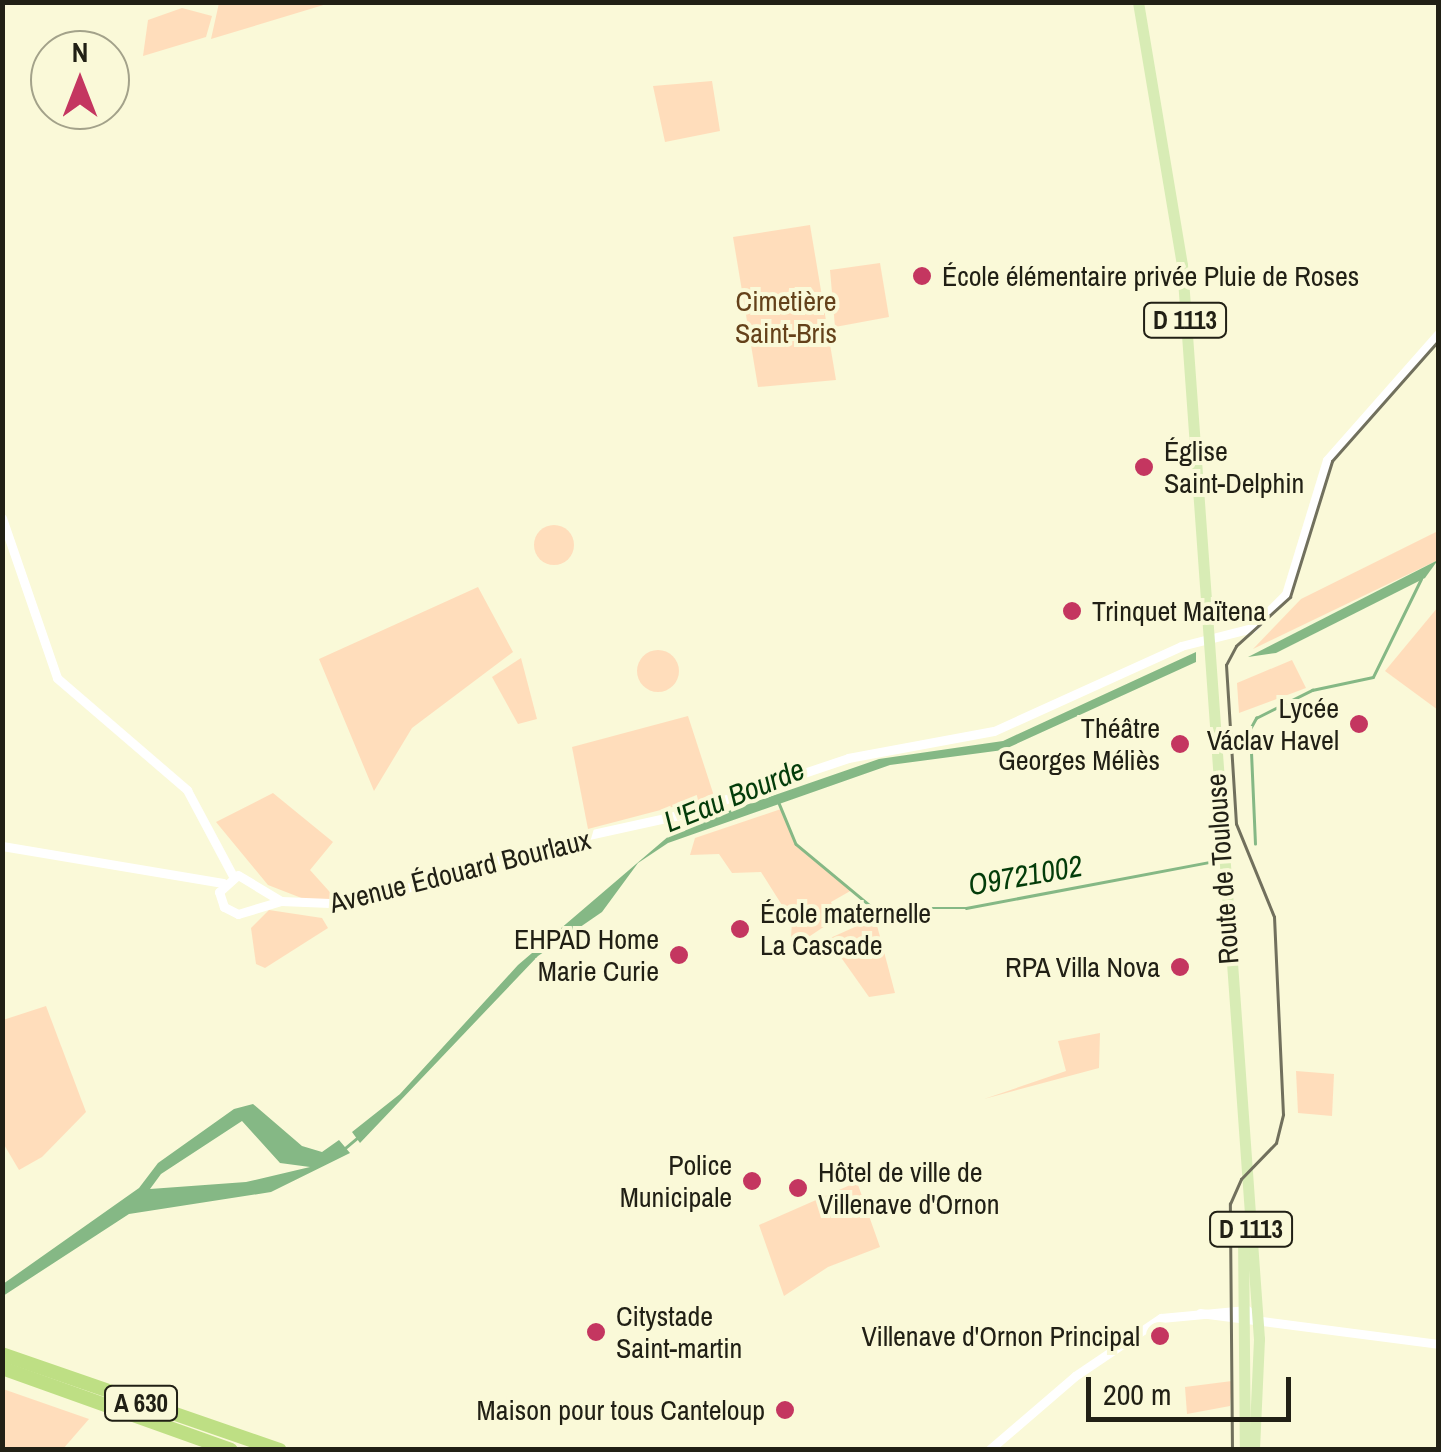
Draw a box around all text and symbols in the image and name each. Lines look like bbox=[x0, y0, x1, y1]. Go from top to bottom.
north arrow bbox=[30, 30, 130, 130]
text: N bbox=[72, 33, 88, 71]
place label: École élémentaire privée Pluie de Roses bbox=[942, 259, 1359, 293]
marker: École élémentaire privée Pluie de Roses bbox=[911, 265, 933, 287]
park label: Cimetière Saint-Bris bbox=[735, 284, 837, 350]
road number: D 1113 bbox=[1142, 300, 1228, 340]
place label: Église Saint-Delphin bbox=[1164, 434, 1304, 500]
marker: Église Saint-Delphin bbox=[1133, 456, 1155, 478]
place label: Trinquet Maïtena bbox=[1092, 594, 1266, 628]
marker: Trinquet Maïtena bbox=[1061, 600, 1083, 622]
place label: Lycée Václav Havel bbox=[1207, 691, 1339, 757]
place label: Théâtre Georges Méliès bbox=[998, 711, 1160, 777]
marker: Lycée Václav Havel bbox=[1348, 713, 1370, 735]
marker: Théâtre Georges Méliès bbox=[1169, 733, 1191, 755]
water label: L'Eau Bourde bbox=[658, 751, 810, 839]
street label: Route de Toulouse bbox=[1199, 772, 1245, 966]
street label: Avenue Édouard Bourlaux bbox=[326, 822, 594, 920]
water label: O9721002 bbox=[965, 847, 1085, 903]
place label: École maternelle La Cascade bbox=[760, 896, 931, 962]
marker: École maternelle La Cascade bbox=[729, 918, 751, 940]
place label: EHPAD Home Marie Curie bbox=[514, 922, 659, 988]
marker: EHPAD Home Marie Curie bbox=[668, 944, 690, 966]
place label: RPA Villa Nova bbox=[1004, 950, 1160, 984]
marker: RPA Villa Nova bbox=[1169, 956, 1191, 978]
place label: Police Municipale bbox=[620, 1148, 732, 1214]
place label: Hôtel de ville de Villenave d'Ornon bbox=[818, 1155, 999, 1221]
marker: Police Municipale bbox=[741, 1170, 763, 1192]
marker: Hôtel de ville de Villenave d'Ornon bbox=[787, 1177, 809, 1199]
road number: D 1113 bbox=[1208, 1209, 1294, 1249]
place label: Citystade Saint-martin bbox=[616, 1299, 742, 1365]
place label: Villenave d'Ornon Principal bbox=[862, 1319, 1140, 1353]
marker: Citystade Saint-martin bbox=[585, 1321, 607, 1343]
marker: Villenave d'Ornon Principal bbox=[1149, 1325, 1171, 1347]
scale bar bbox=[1091, 1357, 1296, 1419]
text: 200 m bbox=[1103, 1374, 1171, 1414]
road number: A 630 bbox=[104, 1383, 178, 1423]
place label: Maison pour tous Canteloup bbox=[477, 1393, 765, 1427]
marker: Maison pour tous Canteloup bbox=[774, 1399, 796, 1421]

